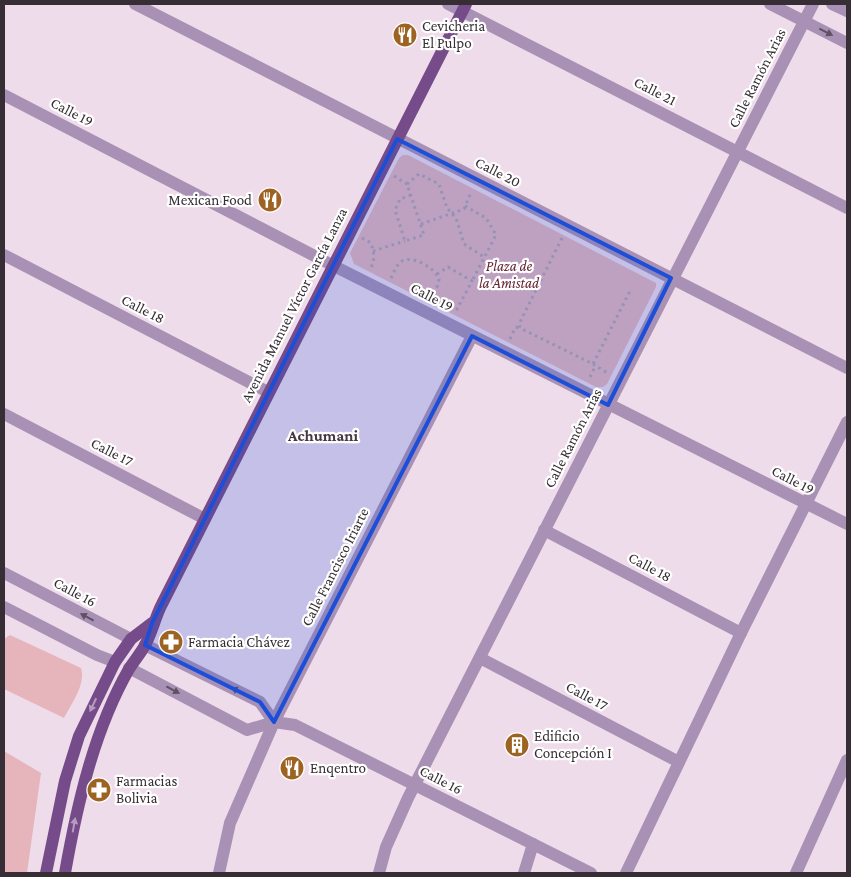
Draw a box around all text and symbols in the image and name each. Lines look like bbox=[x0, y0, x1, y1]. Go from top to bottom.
place label: Cevicheria El Pulpo bbox=[422, 18, 485, 52]
restaurant icon: Cevicheria El Pulpo bbox=[392, 22, 418, 48]
street label: Calle Ramón Arias bbox=[725, 26, 789, 130]
one-way arrow bbox=[818, 28, 833, 36]
street label: Calle 21 bbox=[631, 74, 679, 108]
street label: Calle 19 bbox=[48, 95, 96, 129]
street label: Calle 20 bbox=[473, 154, 523, 190]
restaurant icon: Mexican Food bbox=[257, 187, 283, 213]
place label: Mexican Food bbox=[168, 192, 252, 208]
street label: Avenida Manuel Víctor García Lanza bbox=[238, 205, 350, 405]
park label: Plaza de la Amistad bbox=[479, 258, 540, 291]
street label: Calle 19 bbox=[408, 280, 456, 314]
street label: Calle 18 bbox=[119, 291, 167, 327]
street label: Calle Ramón Arias bbox=[541, 386, 605, 490]
district label: Achumani bbox=[287, 427, 358, 444]
street label: Calle 17 bbox=[88, 435, 136, 469]
street label: Calle 19 bbox=[769, 463, 817, 497]
street label: Calle Francisco Iriarte bbox=[298, 505, 372, 629]
street label: Calle 18 bbox=[626, 549, 674, 585]
street label: Calle 16 bbox=[51, 574, 99, 610]
one-way arrow bbox=[80, 613, 94, 621]
pharmacy icon: Farmacia Chávez bbox=[158, 629, 184, 655]
place label: Farmacia Chávez bbox=[188, 634, 290, 650]
street label: Calle 17 bbox=[563, 678, 611, 714]
one-way arrow bbox=[166, 686, 180, 695]
one-way arrow bbox=[231, 687, 245, 695]
one-way arrow bbox=[89, 698, 97, 712]
place label: Edificio Concepción I bbox=[534, 728, 612, 762]
building icon: Edificio Concepción I bbox=[504, 732, 530, 758]
restaurant icon: Enqentro bbox=[279, 755, 305, 781]
place label: Enqentro bbox=[310, 760, 366, 777]
street label: Calle 16 bbox=[417, 763, 465, 797]
place label: Farmacias Bolivia bbox=[116, 773, 177, 806]
pharmacy icon: Farmacias Bolivia bbox=[86, 777, 112, 803]
one-way arrow bbox=[70, 817, 78, 833]

